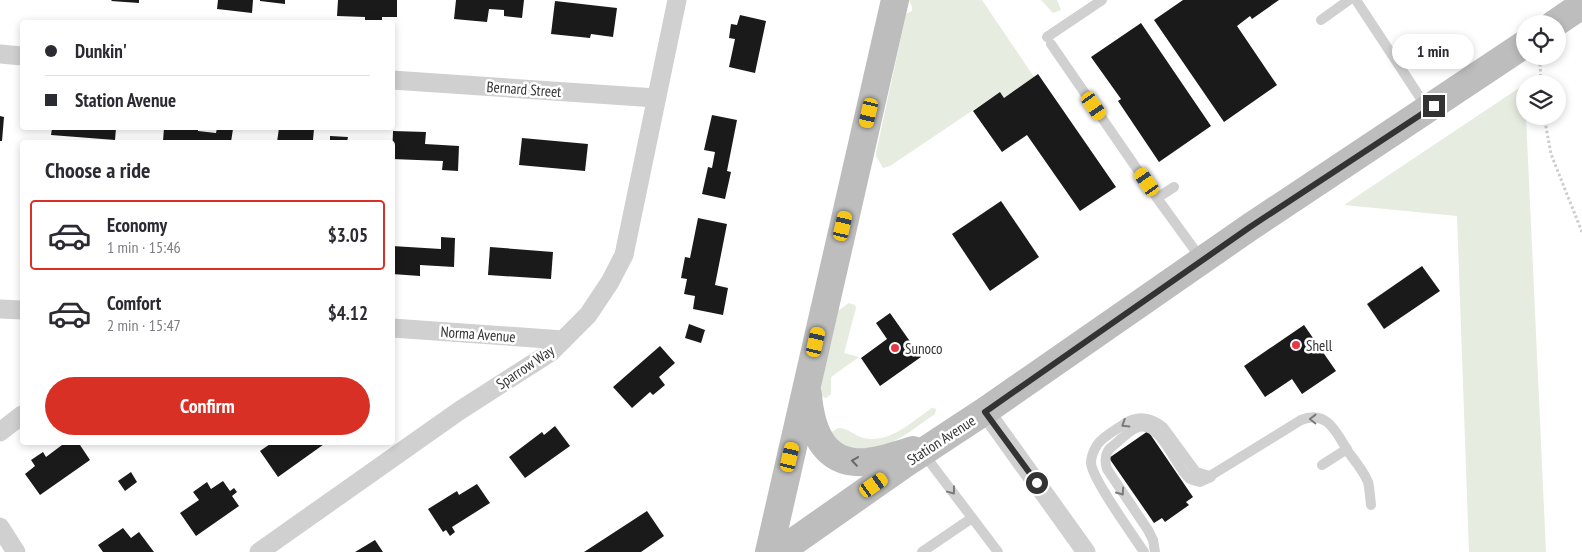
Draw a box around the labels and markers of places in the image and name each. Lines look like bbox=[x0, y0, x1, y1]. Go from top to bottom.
place label: Shell bbox=[1306, 336, 1333, 355]
place label: Sunoco bbox=[905, 339, 943, 358]
marker: Shell bbox=[1290, 339, 1302, 351]
marker: Sunoco bbox=[889, 342, 901, 354]

